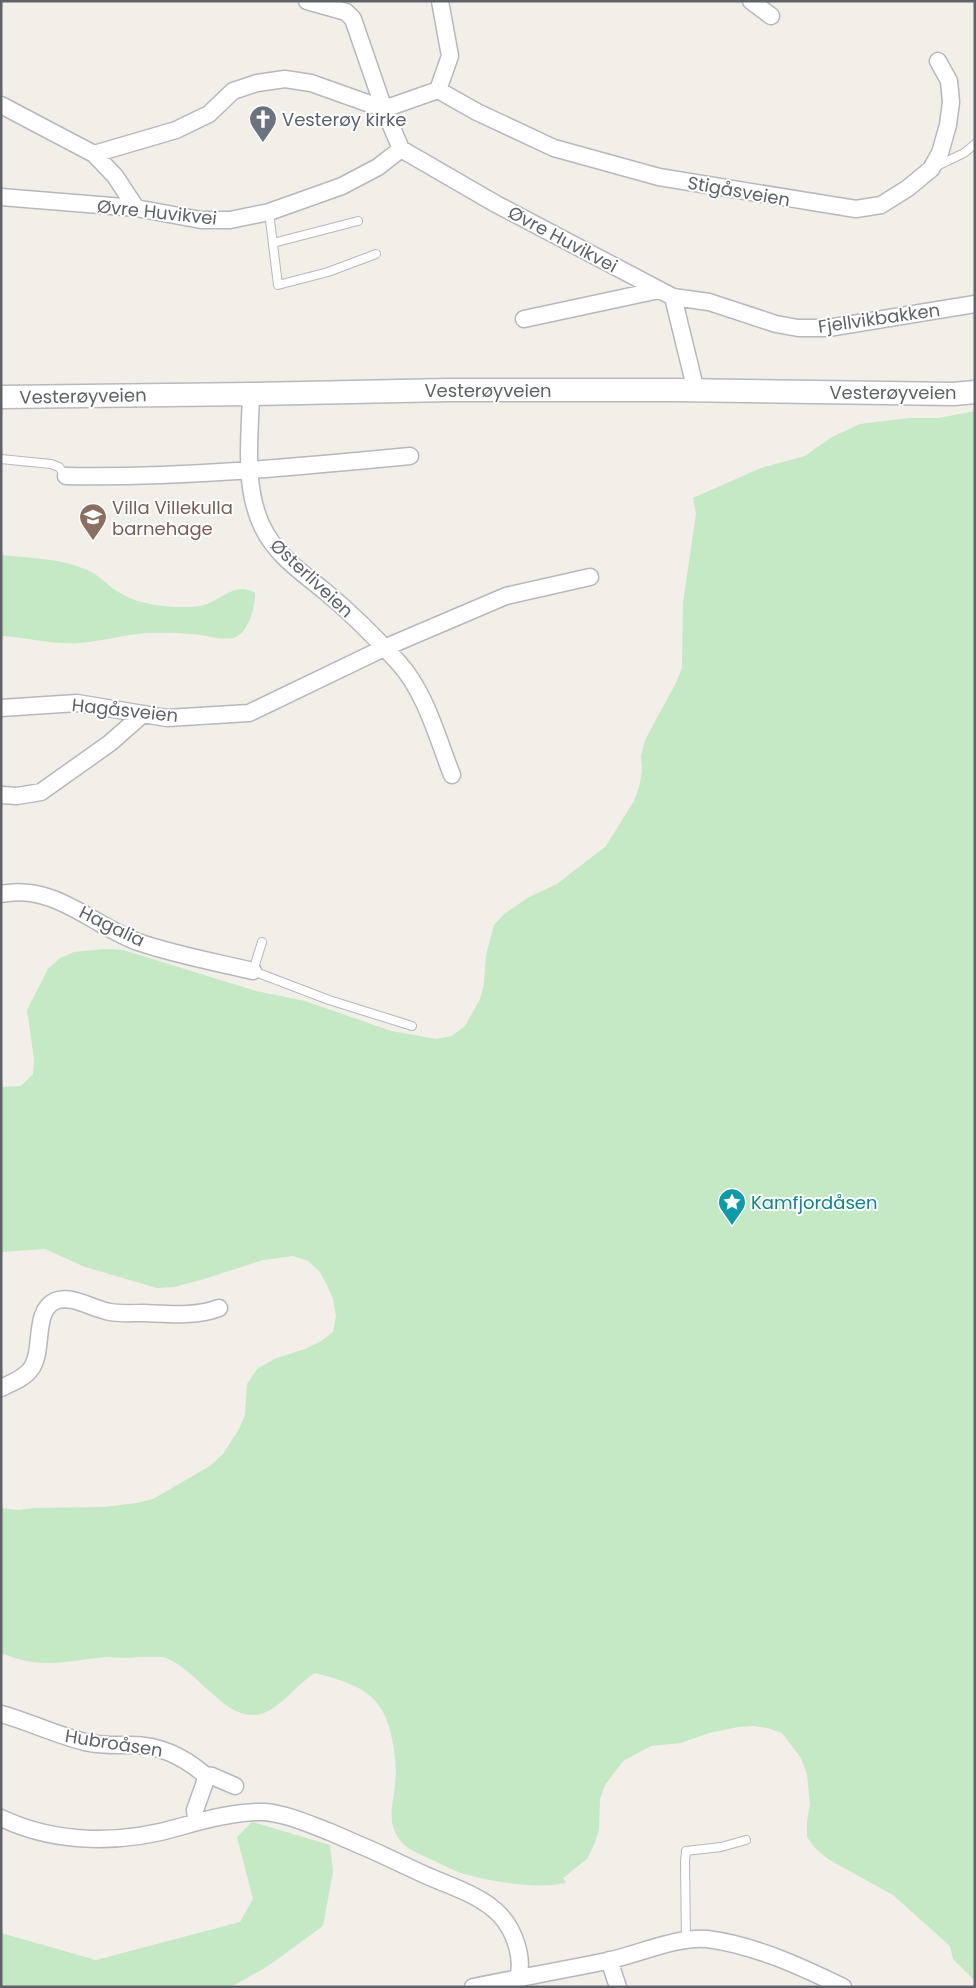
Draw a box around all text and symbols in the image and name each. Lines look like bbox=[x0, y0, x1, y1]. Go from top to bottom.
church icon: Vesterøy kirke bbox=[248, 104, 278, 143]
place label: Vesterøy kirke bbox=[282, 107, 406, 132]
street label: Stigåsveien bbox=[686, 170, 792, 212]
street label: Øvre Huvikvei bbox=[96, 193, 218, 231]
street label: Øvre Huvikvei bbox=[504, 200, 622, 278]
street label: Fjellvikbakken bbox=[816, 297, 942, 339]
street label: Vesterøyveien bbox=[424, 378, 552, 403]
street label: Vesterøyveien bbox=[829, 380, 957, 405]
street label: Vesterøyveien bbox=[19, 382, 147, 410]
place label: Villa Villekulla barnehage bbox=[112, 495, 233, 541]
school or university icon: Villa Villekulla barnehage bbox=[78, 502, 108, 541]
street label: Østerliveien bbox=[265, 533, 359, 623]
street label: Hagåsveien bbox=[71, 692, 179, 728]
street label: Hagalia bbox=[75, 899, 149, 953]
place icon: Kamfjordåsen bbox=[717, 1187, 747, 1226]
place label: Kamfjordåsen bbox=[751, 1190, 878, 1215]
street label: Hubroåsen bbox=[63, 1723, 165, 1763]

